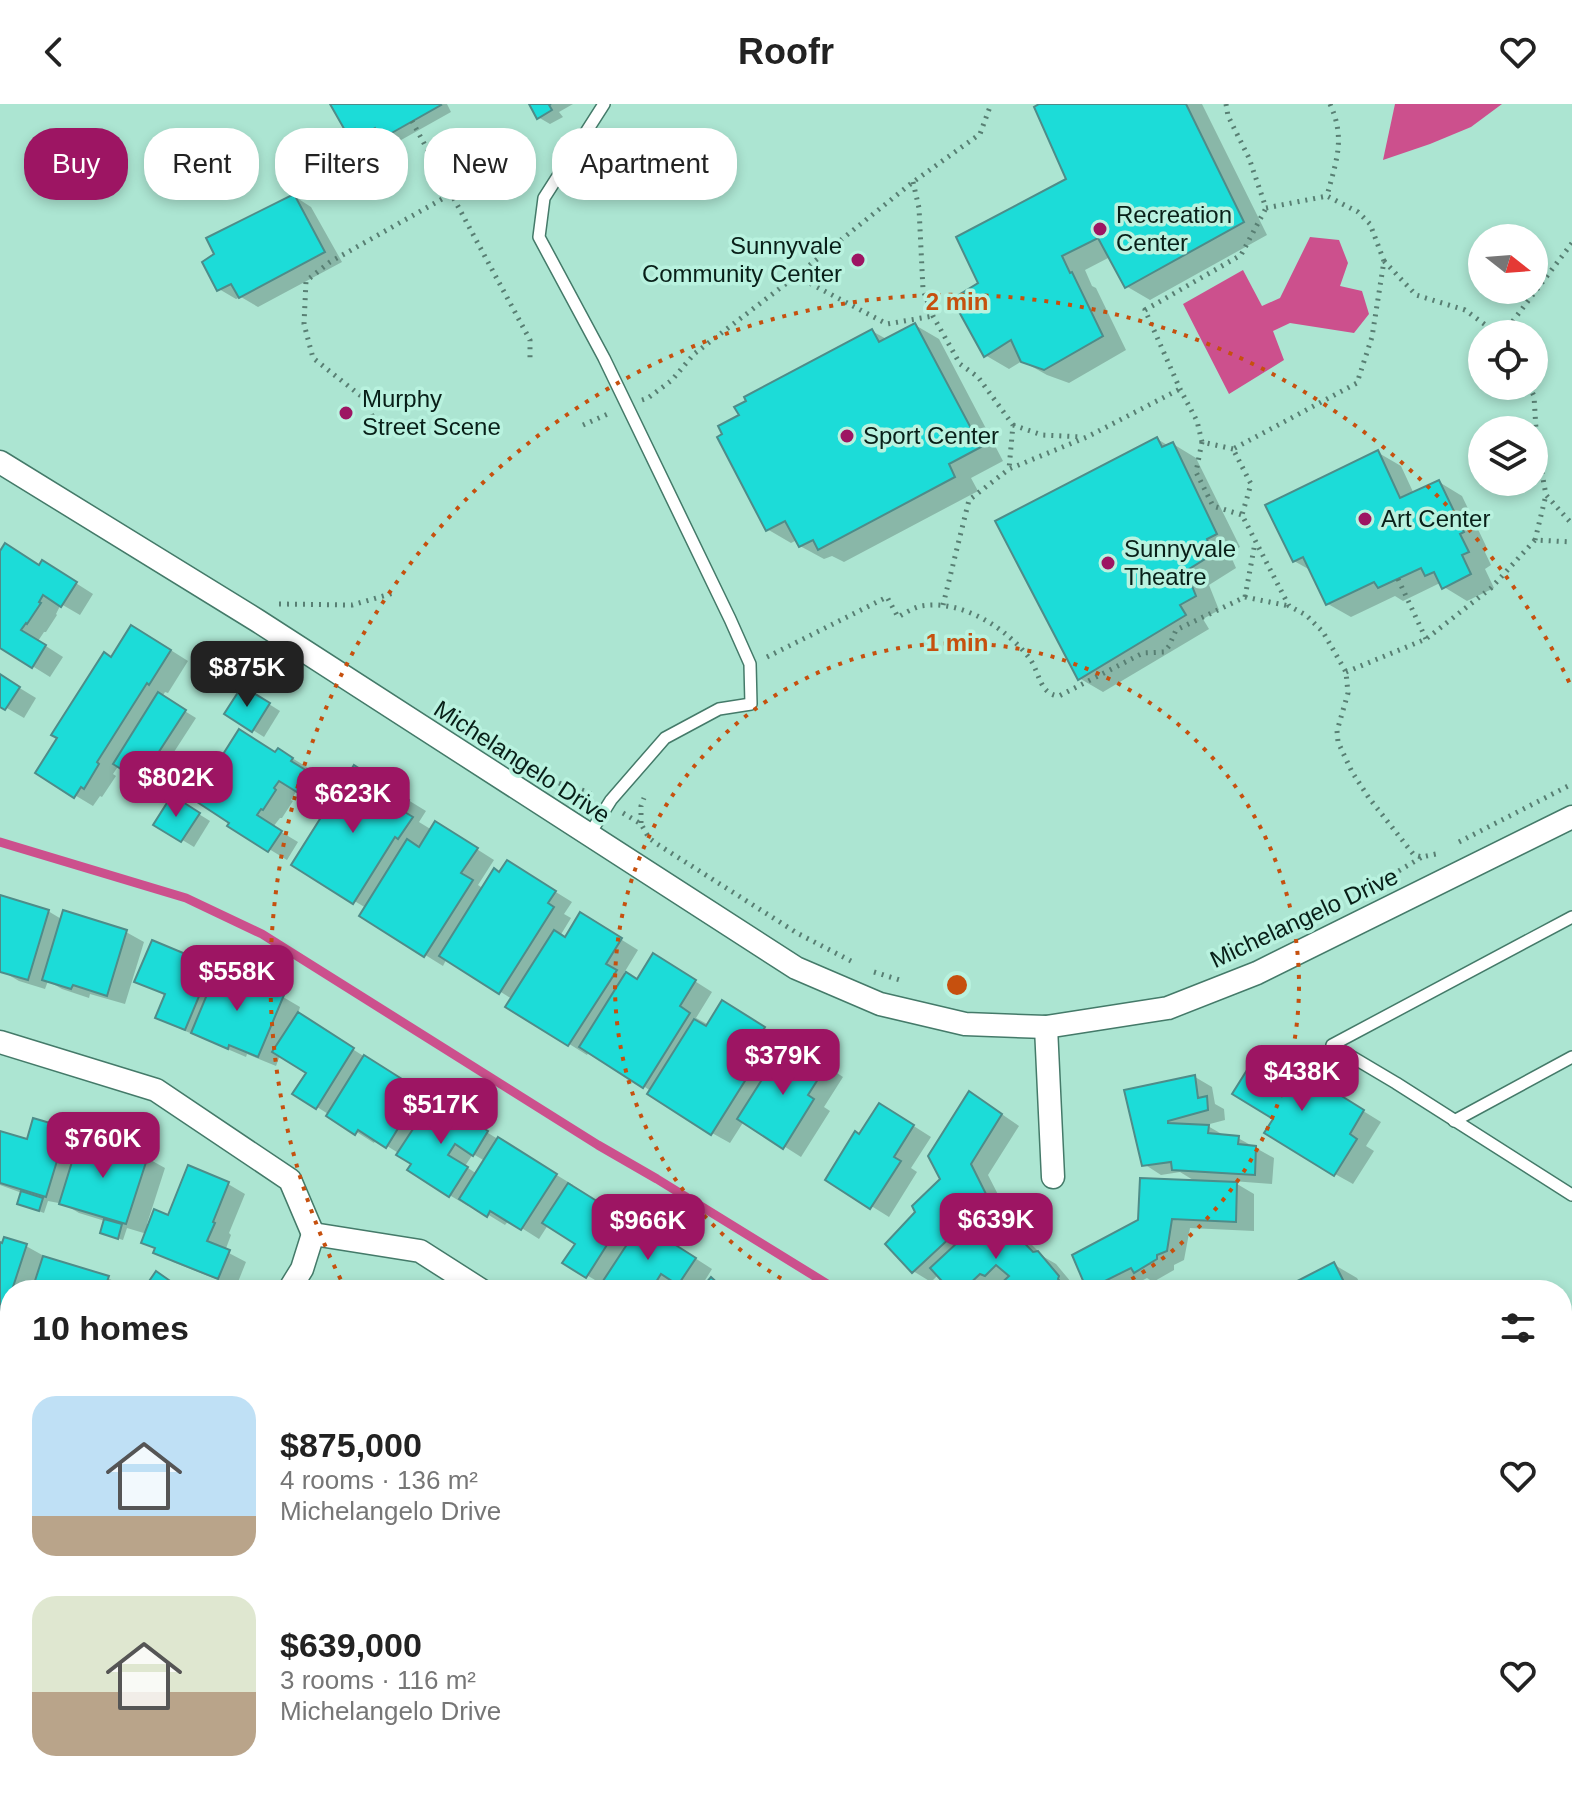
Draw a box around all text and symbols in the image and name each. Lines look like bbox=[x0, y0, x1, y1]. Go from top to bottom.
icon: back bbox=[32, 30, 76, 74]
icon: heart bbox=[1496, 30, 1540, 74]
text: Roofr bbox=[738, 31, 834, 72]
chip: Buy bbox=[24, 128, 128, 200]
chip: Rent bbox=[144, 128, 259, 200]
chip: Filters bbox=[275, 128, 408, 200]
chip: New bbox=[424, 128, 536, 200]
chip: Apartment bbox=[552, 128, 737, 200]
place label: Recreation Center bbox=[1116, 201, 1232, 256]
marker: Recreation Center bbox=[1091, 220, 1109, 238]
north arrow bbox=[1468, 224, 1548, 304]
map controls bbox=[1468, 224, 1548, 496]
place label: Sunnyvale Community Center bbox=[642, 232, 842, 287]
marker: Sunnyvale Community Center bbox=[849, 251, 867, 269]
text: 2 min bbox=[926, 288, 988, 315]
button: locate bbox=[1468, 320, 1548, 400]
place label: Murphy Street Scene bbox=[362, 385, 501, 440]
marker: Murphy Street Scene bbox=[337, 404, 355, 422]
button: layers bbox=[1468, 416, 1548, 496]
place label: Sport Center bbox=[863, 422, 999, 449]
marker: Sport Center bbox=[838, 427, 856, 445]
place label: Art Center bbox=[1381, 505, 1490, 532]
marker: Art Center bbox=[1356, 510, 1374, 528]
place label: Sunnyvale Theatre bbox=[1124, 535, 1236, 590]
marker: Sunnyvale Theatre bbox=[1099, 554, 1117, 572]
text: 1 min bbox=[926, 629, 988, 656]
pin: $875K bbox=[191, 641, 303, 709]
text: $875K bbox=[209, 652, 285, 682]
street label: Michelangelo Drive bbox=[429, 695, 615, 828]
pin: $802K bbox=[120, 751, 232, 819]
text: $802K bbox=[138, 762, 214, 792]
pin: $623K bbox=[297, 767, 409, 835]
text: $623K bbox=[315, 778, 391, 808]
street label: Michelangelo Drive bbox=[1206, 862, 1402, 973]
pin: $558K bbox=[181, 945, 293, 1013]
text: $558K bbox=[199, 956, 275, 986]
centre of rings bbox=[943, 971, 971, 999]
pin: $379K bbox=[727, 1029, 839, 1097]
text: $379K bbox=[745, 1040, 821, 1070]
pin: $438K bbox=[1246, 1045, 1358, 1113]
text: $438K bbox=[1264, 1056, 1340, 1086]
pin: $517K bbox=[385, 1078, 497, 1146]
text: $517K bbox=[403, 1089, 479, 1119]
pin: $760K bbox=[47, 1112, 159, 1180]
text: $760K bbox=[65, 1123, 141, 1153]
pin: $639K bbox=[940, 1193, 1052, 1261]
pin: $966K bbox=[592, 1194, 704, 1262]
text: $639K bbox=[958, 1204, 1034, 1234]
text: $966K bbox=[610, 1205, 686, 1235]
icon: filters bbox=[1496, 1306, 1540, 1350]
text: 10 homes bbox=[32, 1309, 189, 1347]
text: $875,000 bbox=[280, 1426, 422, 1464]
icon: home bbox=[96, 1428, 192, 1524]
icon: heart bbox=[1496, 1454, 1540, 1498]
text: 4 rooms · 136 m² bbox=[280, 1465, 478, 1495]
text: Michelangelo Drive bbox=[280, 1496, 501, 1526]
text: $639,000 bbox=[280, 1626, 422, 1664]
icon: home bbox=[96, 1628, 192, 1724]
icon: heart bbox=[1496, 1654, 1540, 1698]
text: 3 rooms · 116 m² bbox=[280, 1665, 476, 1695]
text: Michelangelo Drive bbox=[280, 1696, 501, 1726]

